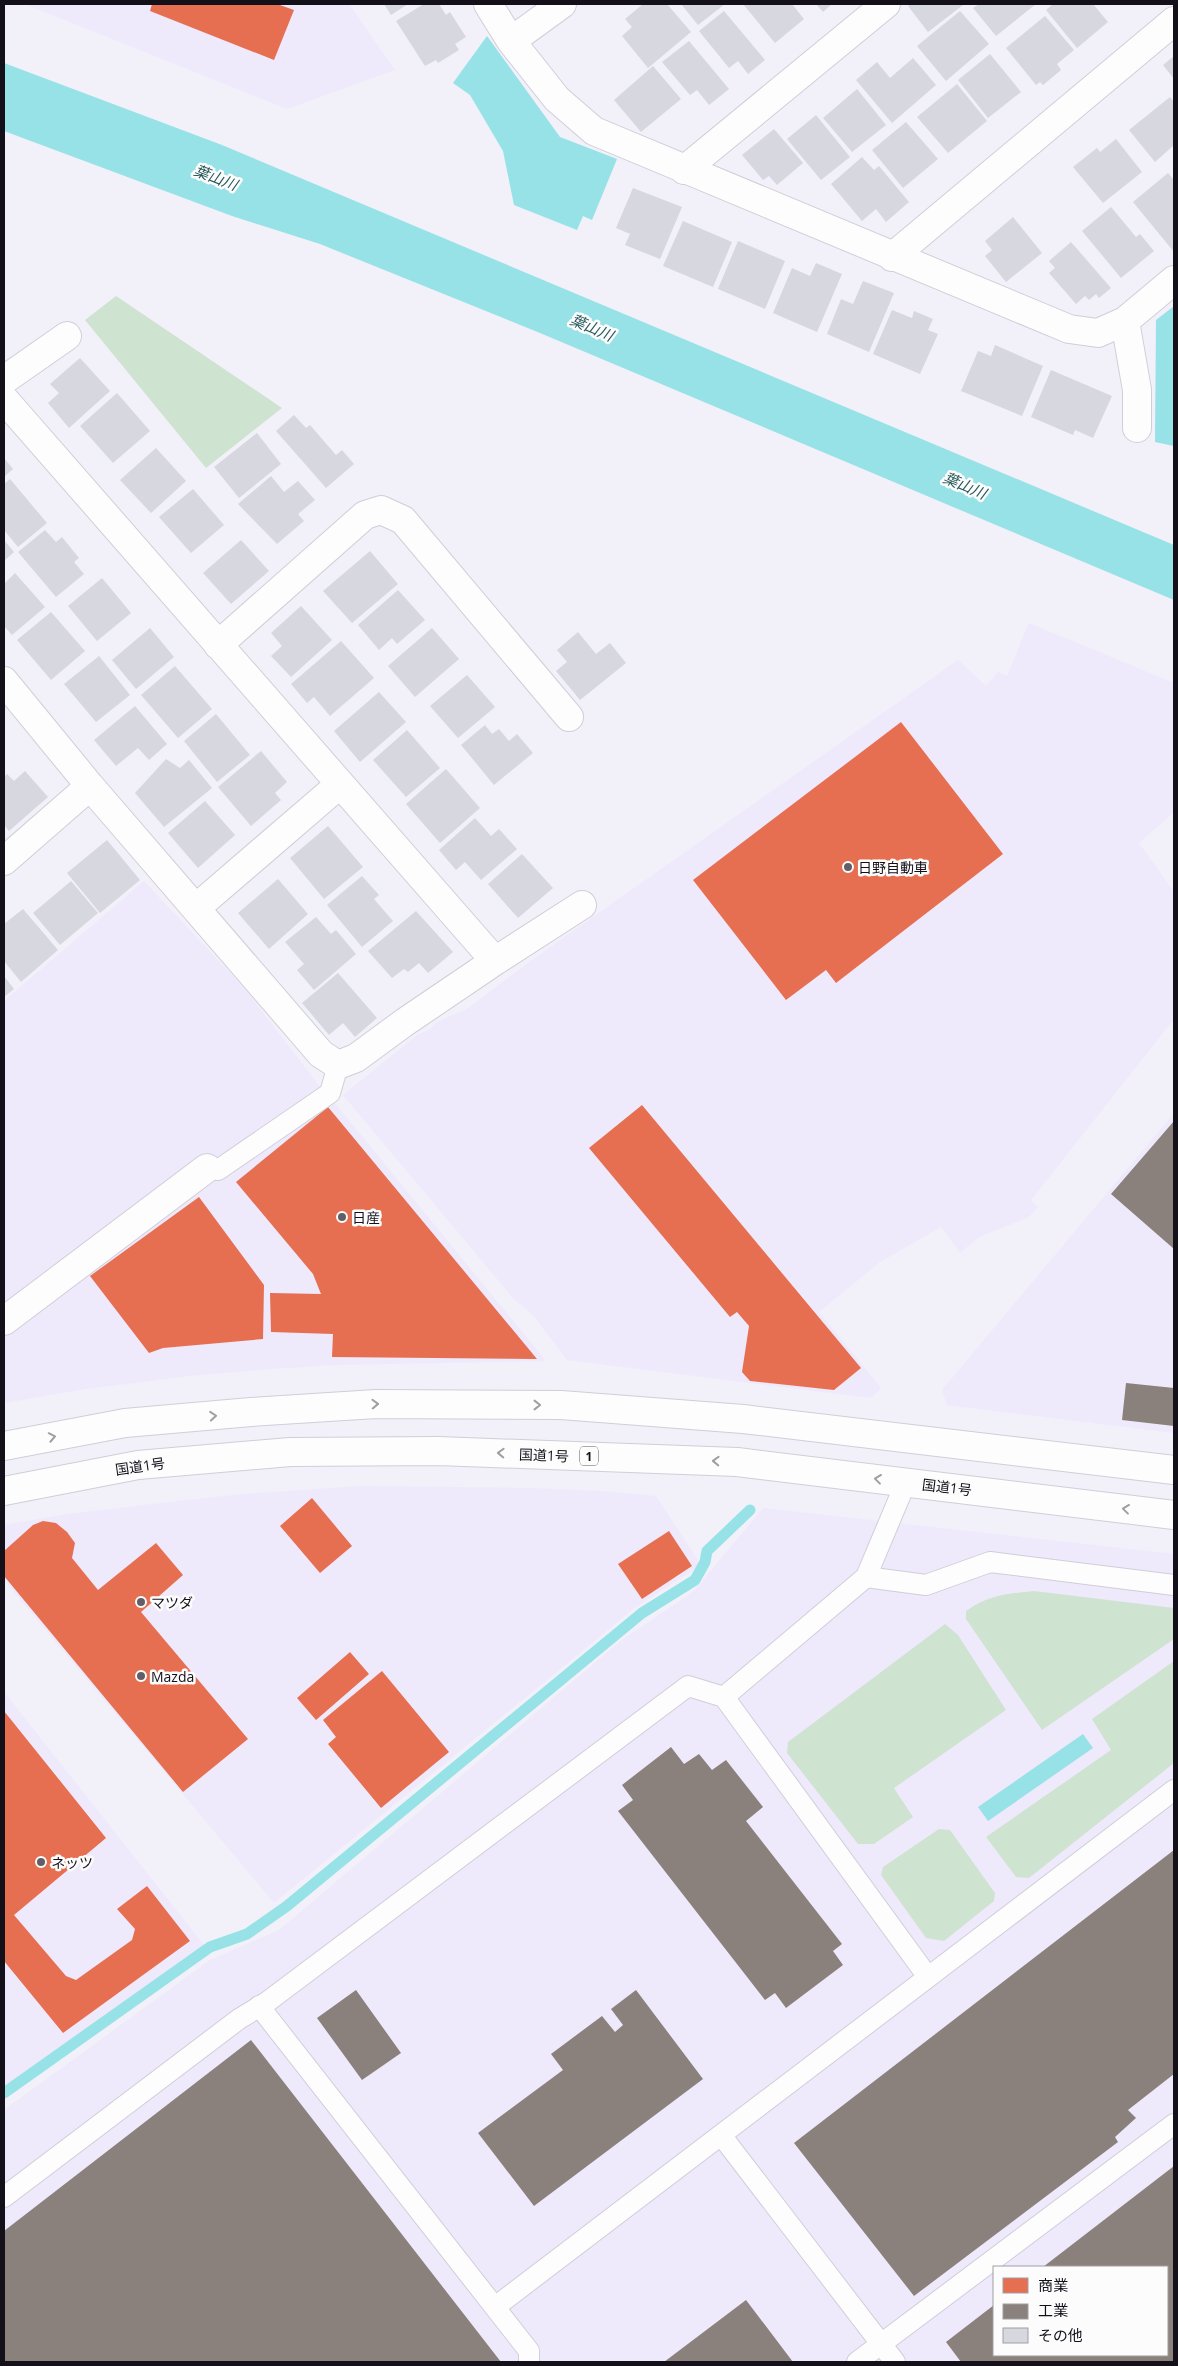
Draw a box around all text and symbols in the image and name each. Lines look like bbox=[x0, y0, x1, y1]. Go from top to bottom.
water label: 葉山川 bbox=[191, 160, 242, 195]
water label: 葉山川 bbox=[567, 309, 618, 346]
water label: 葉山川 bbox=[940, 467, 991, 504]
place label: 日野自動車 bbox=[858, 858, 928, 877]
marker: 日野自動車 bbox=[842, 861, 854, 873]
place label: 日産 bbox=[352, 1208, 380, 1227]
marker: 日産 bbox=[336, 1211, 348, 1223]
one-way arrow bbox=[371, 1399, 379, 1409]
one-way arrow bbox=[534, 1400, 541, 1410]
one-way arrow bbox=[209, 1410, 217, 1421]
one-way arrow bbox=[47, 1432, 56, 1443]
street label: 国道1号 bbox=[519, 1445, 569, 1465]
road number: 1 bbox=[580, 1446, 598, 1465]
one-way arrow bbox=[497, 1448, 505, 1458]
street label: 国道1号 bbox=[114, 1453, 166, 1479]
one-way arrow bbox=[712, 1456, 720, 1466]
one-way arrow bbox=[873, 1474, 882, 1484]
street label: 国道1号 bbox=[921, 1475, 973, 1499]
one-way arrow bbox=[1122, 1504, 1130, 1515]
place label: マツダ bbox=[151, 1593, 193, 1612]
marker: マツダ bbox=[135, 1596, 147, 1608]
place label: Mazda bbox=[151, 1667, 194, 1686]
marker: Mazda bbox=[135, 1670, 147, 1682]
place label: ネッツ bbox=[51, 1853, 93, 1872]
marker: ネッツ bbox=[35, 1856, 47, 1868]
legend bbox=[993, 2266, 1168, 2356]
text: 商業 bbox=[1038, 2275, 1068, 2295]
text: 工業 bbox=[1038, 2300, 1068, 2320]
text: その他 bbox=[1038, 2325, 1083, 2345]

